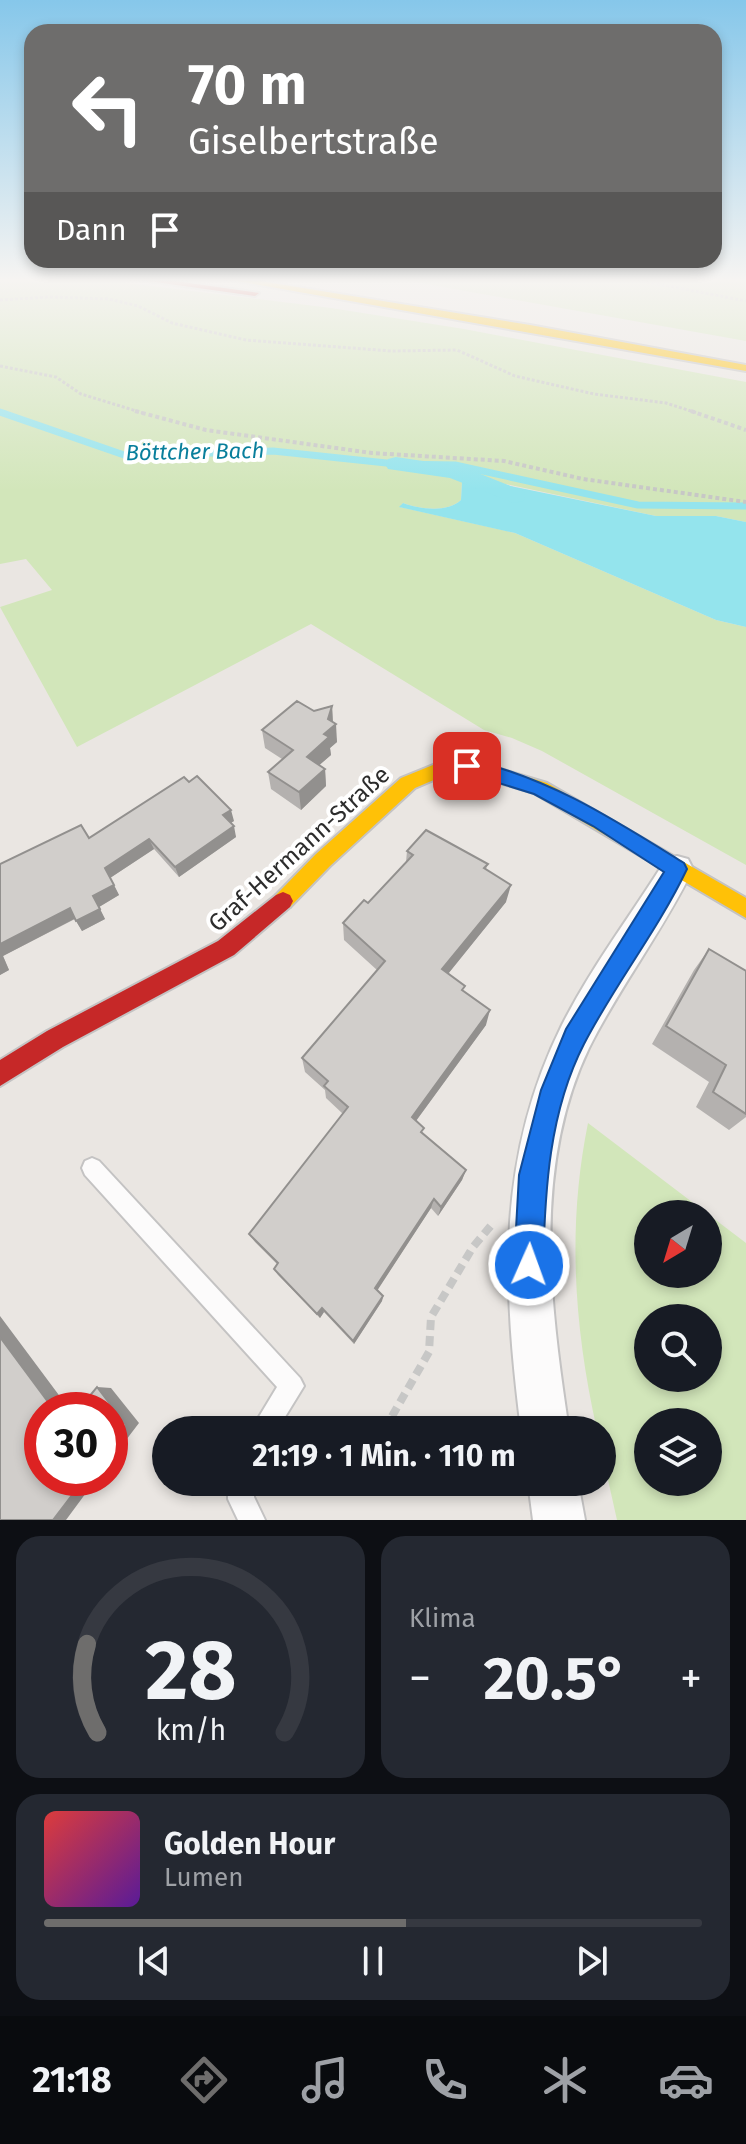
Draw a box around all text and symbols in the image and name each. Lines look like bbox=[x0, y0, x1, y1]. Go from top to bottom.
text: 70 m bbox=[188, 52, 307, 119]
icon: left bbox=[56, 56, 160, 160]
text: Giselbertstraße bbox=[188, 120, 439, 164]
icon: arrive bbox=[143, 208, 187, 252]
text: Dann bbox=[56, 212, 127, 248]
water label: Böttcher Bach bbox=[125, 437, 265, 466]
pin bbox=[433, 732, 501, 800]
icon: arrive bbox=[445, 744, 489, 788]
street label: Graf-Hermann-Straße bbox=[203, 760, 395, 938]
north arrow bbox=[634, 1200, 722, 1288]
map controls bbox=[634, 1200, 722, 1496]
position arrow bbox=[487, 1223, 571, 1307]
button: search bbox=[634, 1304, 722, 1392]
speed limit sign: 30 bbox=[24, 1392, 128, 1496]
button: layers bbox=[634, 1408, 722, 1496]
text: 21:19 · 1 Min. · 110 m bbox=[252, 1438, 516, 1474]
text: Klima bbox=[409, 1603, 476, 1634]
text: 28 bbox=[145, 1621, 236, 1721]
text: 20.5° bbox=[484, 1643, 627, 1715]
text: − bbox=[409, 1652, 431, 1705]
text: + bbox=[680, 1652, 702, 1705]
text: km/h bbox=[155, 1713, 226, 1748]
text: Golden Hour bbox=[164, 1826, 335, 1862]
text: Lumen bbox=[164, 1862, 243, 1893]
icon: previous bbox=[132, 1939, 176, 1983]
icon: pause bbox=[351, 1939, 395, 1983]
icon: next bbox=[570, 1939, 614, 1983]
icon: directions bbox=[176, 2052, 232, 2108]
icon: music bbox=[297, 2052, 353, 2108]
icon: phone bbox=[417, 2052, 473, 2108]
icon: climate bbox=[537, 2052, 593, 2108]
icon: car bbox=[658, 2052, 714, 2108]
text: 21:18 bbox=[32, 2058, 112, 2102]

